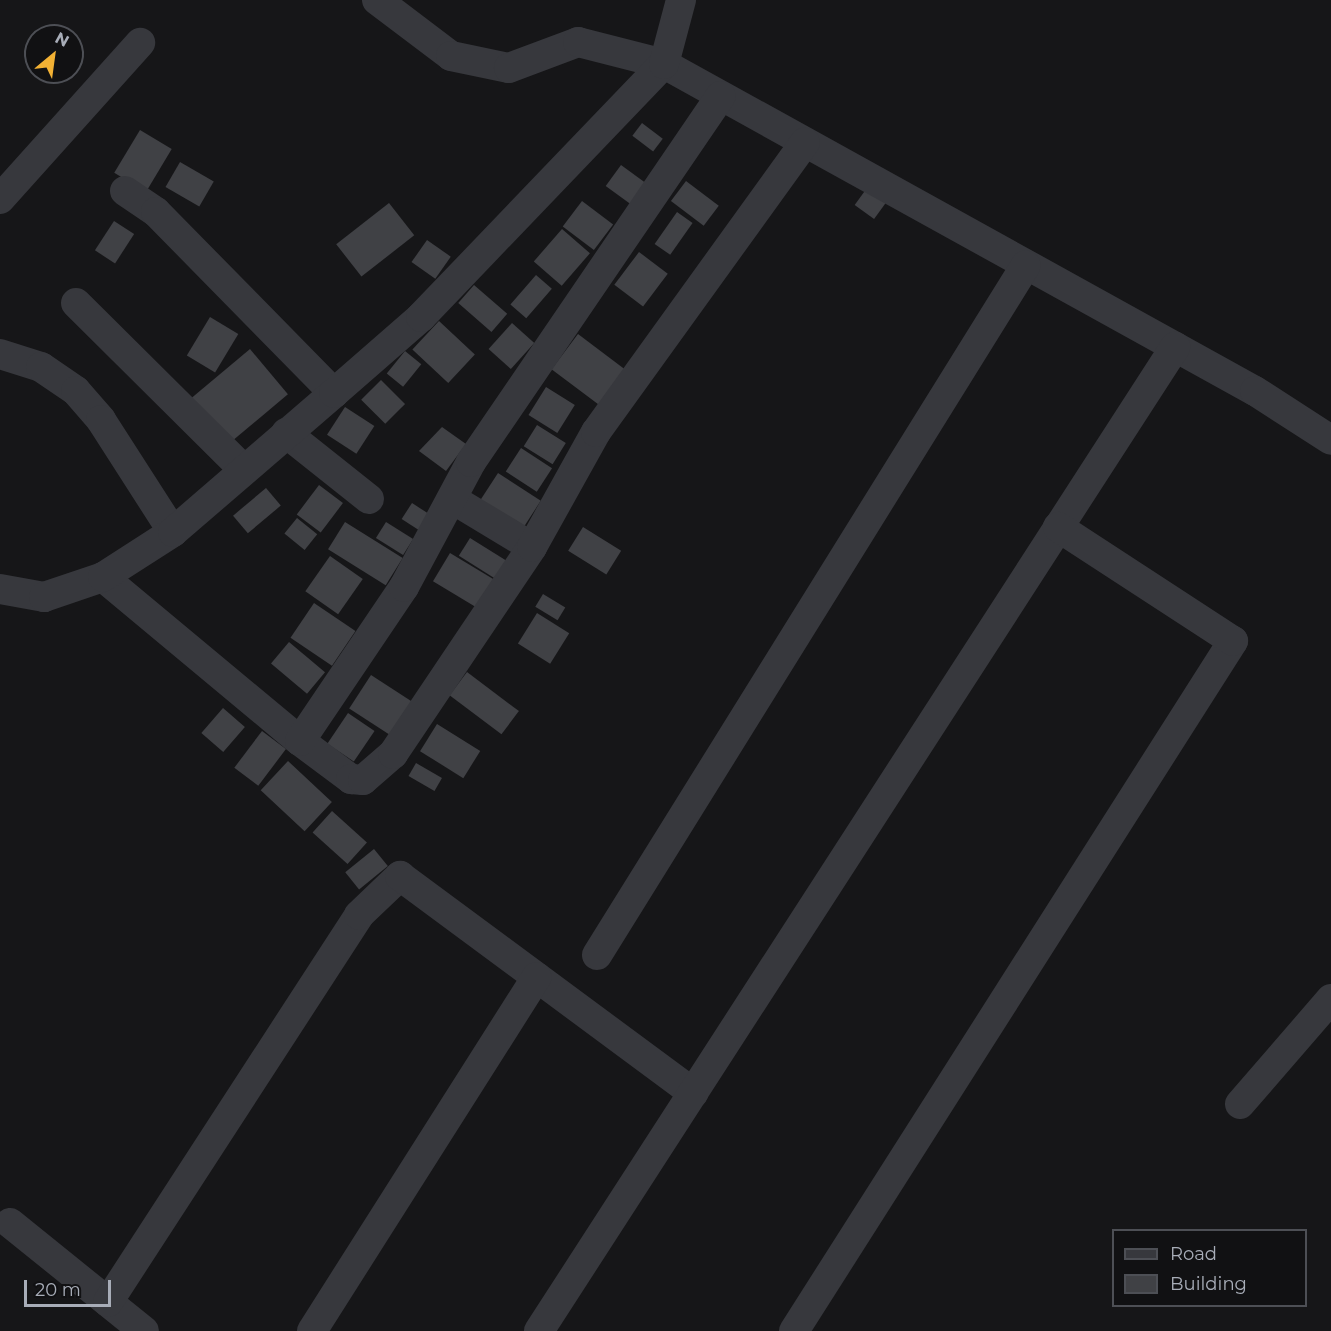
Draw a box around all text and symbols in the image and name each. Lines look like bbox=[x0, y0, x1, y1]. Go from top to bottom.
north arrow bbox=[24, 24, 84, 84]
text: N bbox=[52, 28, 72, 51]
legend bbox=[1112, 1229, 1307, 1307]
text: Road bbox=[1170, 1243, 1217, 1265]
scale bar bbox=[27, 1268, 114, 1306]
text: Building bbox=[1170, 1273, 1247, 1295]
text: 20 m bbox=[35, 1279, 81, 1301]

